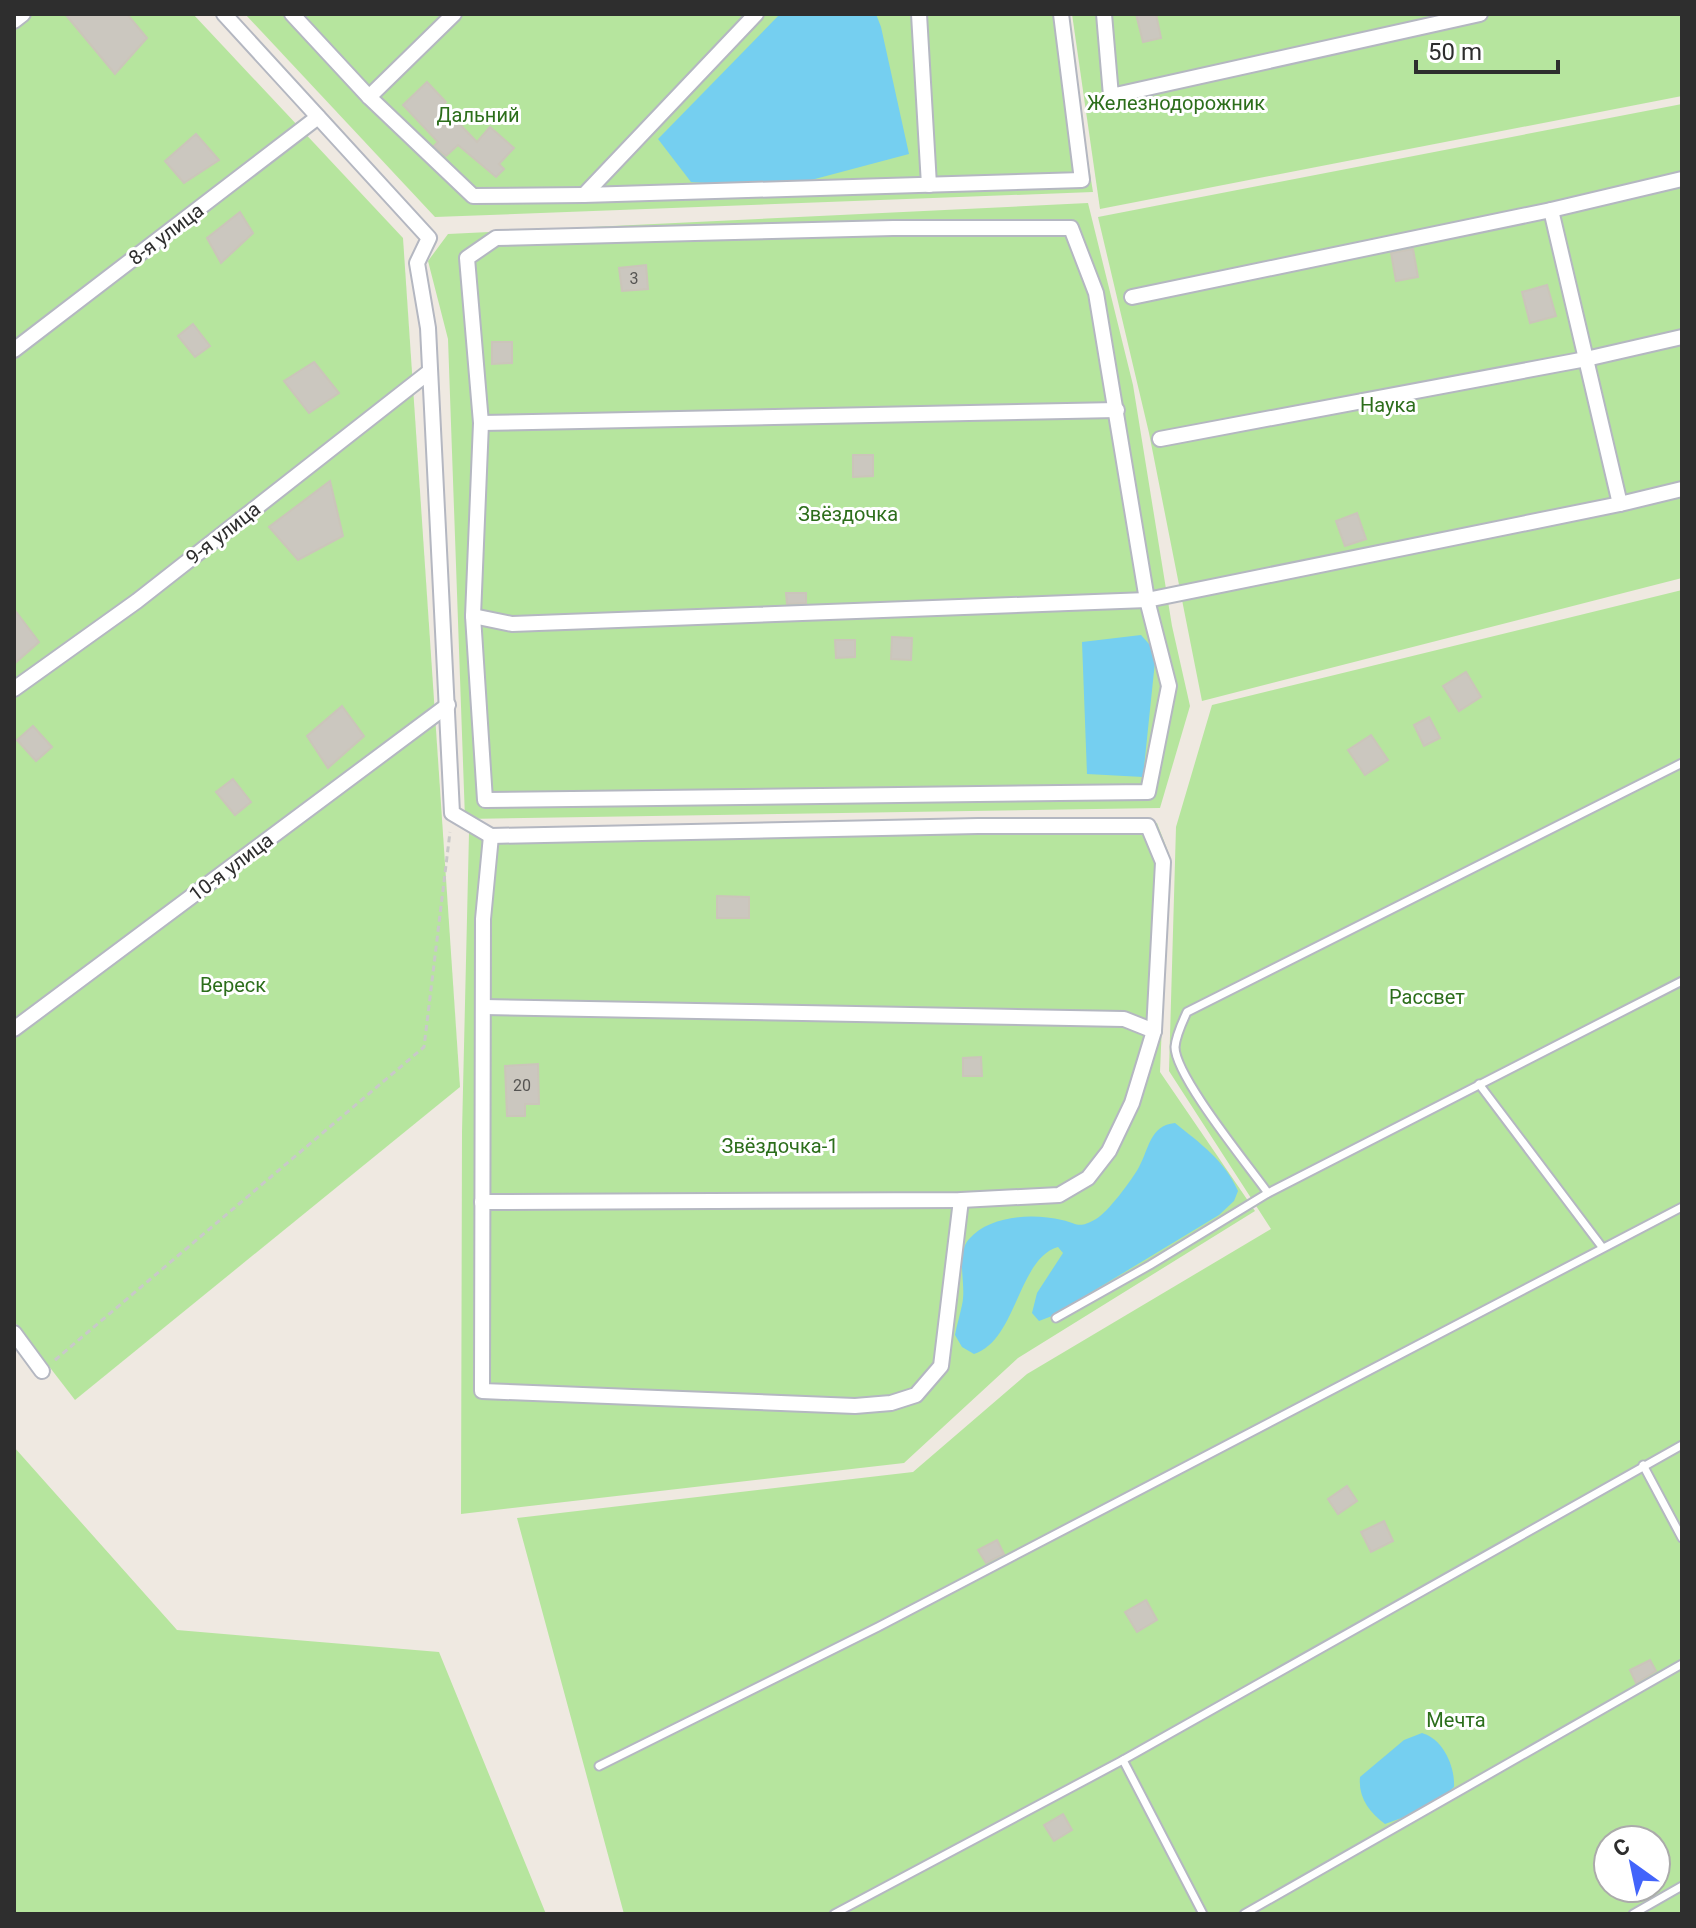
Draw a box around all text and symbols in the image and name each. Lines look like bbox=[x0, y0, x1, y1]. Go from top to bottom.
scale bar bbox=[1416, 24, 1558, 74]
text: 50 m bbox=[1428, 38, 1482, 66]
park label: Железнодорожник bbox=[1087, 91, 1265, 115]
park label: Дальний bbox=[437, 103, 519, 127]
street label: 8-я улица bbox=[124, 198, 208, 270]
house number: 3 bbox=[630, 269, 639, 288]
park label: Наука bbox=[1360, 393, 1416, 417]
street label: 9-я улица bbox=[181, 497, 265, 569]
park label: Звёздочка bbox=[798, 502, 898, 526]
street label: 10-я улица bbox=[184, 828, 278, 906]
park label: Вереск bbox=[200, 973, 266, 997]
park label: Рассвет bbox=[1389, 985, 1465, 1009]
house number: 20 bbox=[513, 1076, 531, 1095]
park label: Звёздочка-1 bbox=[722, 1134, 838, 1158]
park label: Мечта bbox=[1426, 1708, 1486, 1732]
north arrow bbox=[1592, 1824, 1672, 1904]
text: С bbox=[1609, 1833, 1634, 1862]

